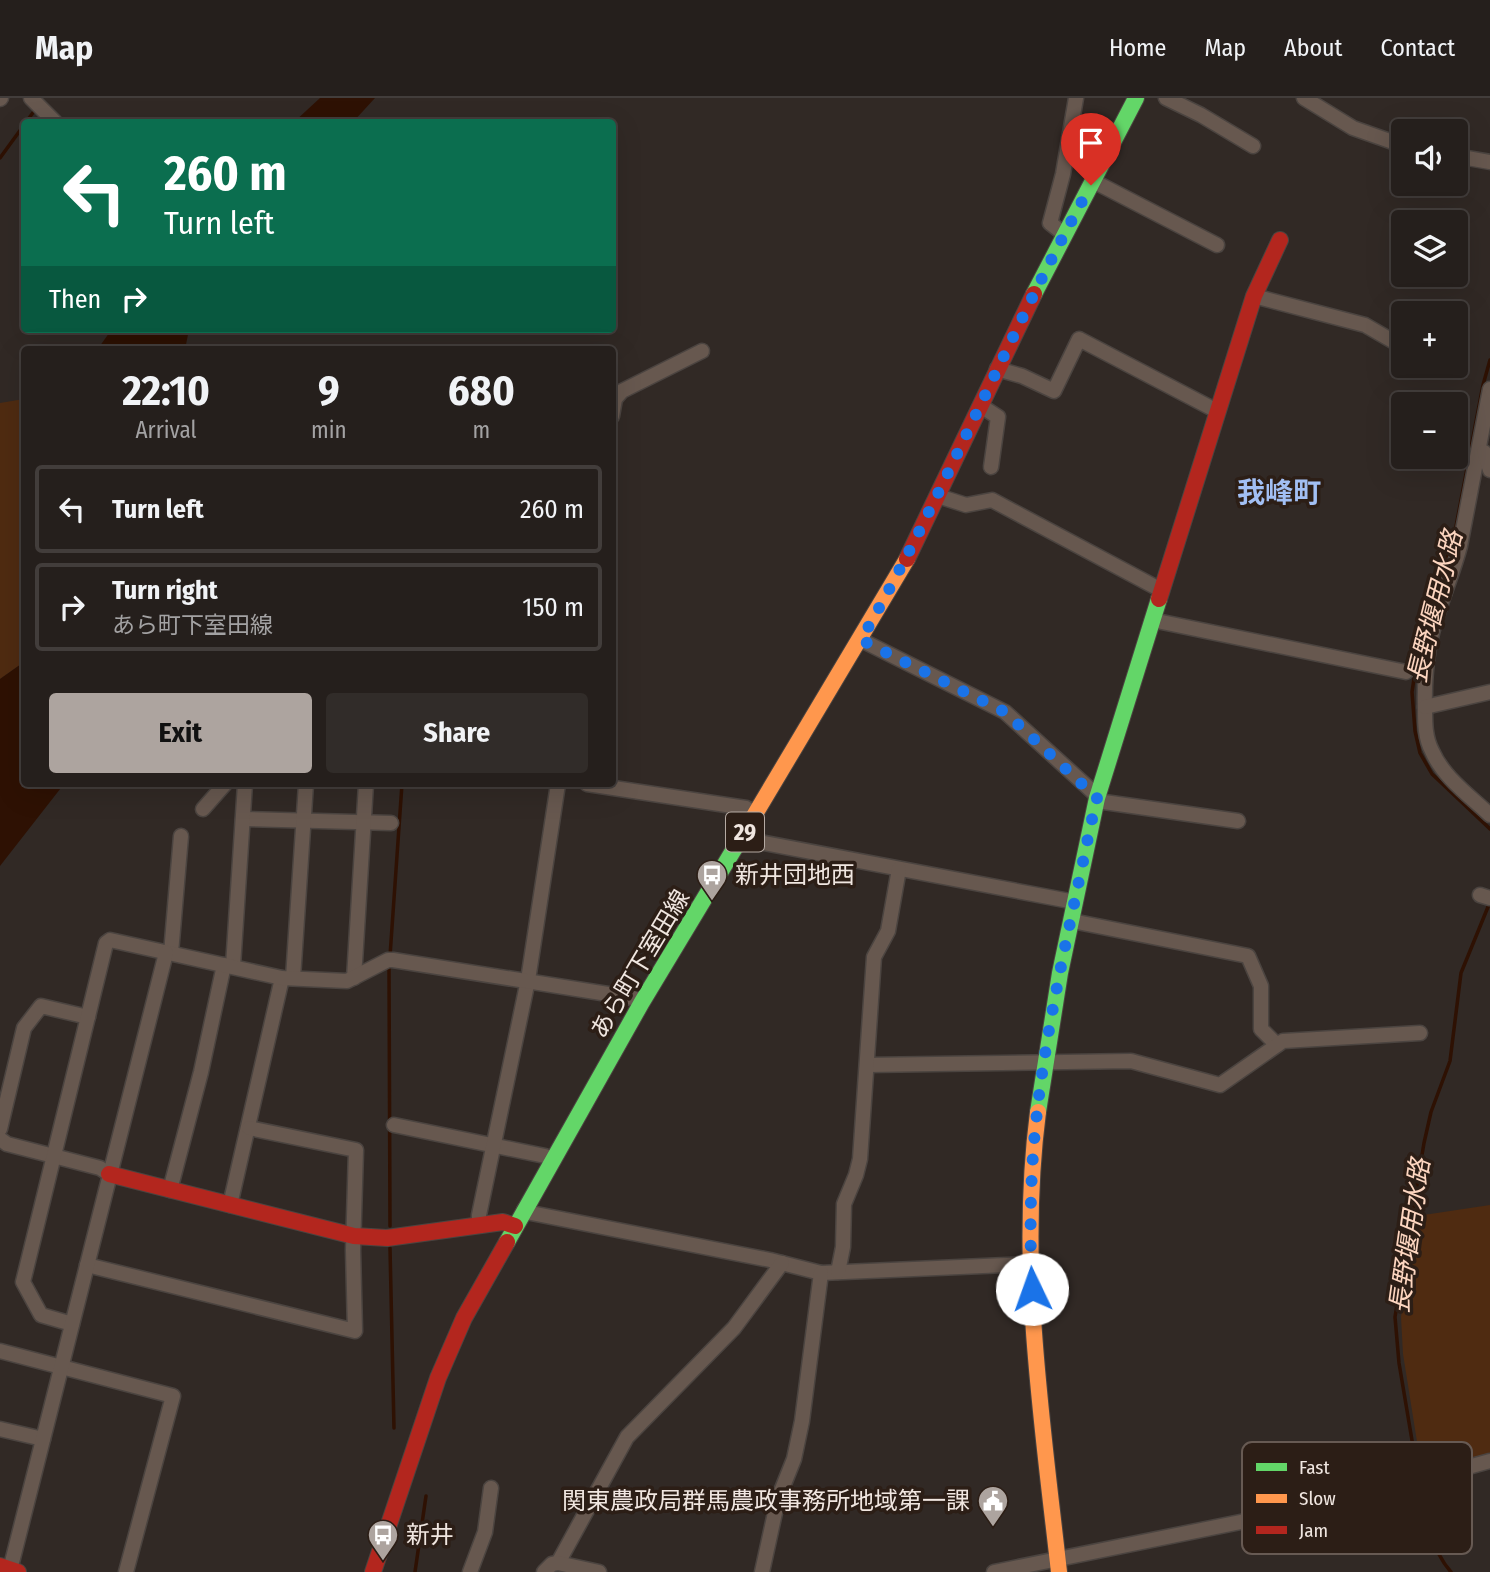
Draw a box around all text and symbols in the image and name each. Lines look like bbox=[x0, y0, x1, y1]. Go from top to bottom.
text: Map bbox=[35, 28, 93, 68]
text: Home bbox=[1109, 34, 1166, 62]
text: Map bbox=[1204, 34, 1246, 62]
text: About bbox=[1284, 34, 1342, 62]
text: Contact bbox=[1380, 34, 1455, 62]
pin bbox=[1061, 113, 1121, 185]
map controls bbox=[1391, 119, 1468, 469]
button: sound bbox=[1391, 119, 1468, 196]
icon: arrive bbox=[1072, 124, 1110, 162]
text: 260 m bbox=[164, 144, 287, 203]
icon: left bbox=[49, 147, 140, 238]
text: Turn left bbox=[164, 204, 274, 242]
button: layers bbox=[1391, 210, 1468, 287]
icon: right bbox=[115, 280, 153, 318]
text: Then bbox=[49, 284, 101, 315]
button: + bbox=[1391, 301, 1468, 378]
text: 22:10 bbox=[122, 366, 210, 416]
text: 9 bbox=[318, 366, 340, 416]
text: 680 bbox=[448, 366, 515, 416]
button: − bbox=[1391, 392, 1468, 469]
text: Arrival bbox=[136, 416, 197, 444]
text: min bbox=[311, 416, 347, 444]
text: m bbox=[472, 416, 490, 444]
district label: 我峰町 bbox=[1237, 476, 1321, 509]
icon: left bbox=[53, 490, 91, 528]
text: Turn left bbox=[112, 494, 204, 525]
text: 260 m bbox=[520, 494, 584, 525]
water label: 長野堰用水路 bbox=[1401, 526, 1469, 686]
text: Turn right bbox=[112, 575, 218, 606]
icon: right bbox=[53, 588, 91, 626]
text: 150 m bbox=[522, 592, 584, 623]
text: あら町下室田線 bbox=[112, 611, 273, 639]
button: Exit bbox=[49, 693, 312, 773]
button: Share bbox=[326, 693, 588, 773]
road number: 29 bbox=[726, 812, 764, 852]
bus stop icon: 新井団地西 bbox=[695, 858, 729, 902]
place label: 新井団地西 bbox=[735, 861, 855, 889]
street label: あら町下室田線 bbox=[585, 885, 695, 1043]
water label: 長野堰用水路 bbox=[1384, 1155, 1436, 1315]
position arrow bbox=[995, 1252, 1069, 1326]
legend bbox=[1242, 1442, 1472, 1554]
text: Fast bbox=[1299, 1456, 1330, 1479]
public building icon: 関東農政局群馬農政事務所地域第一課 bbox=[976, 1484, 1010, 1528]
place label: 関東農政局群馬農政事務所地域第一課 bbox=[562, 1487, 970, 1515]
text: Slow bbox=[1299, 1487, 1336, 1510]
bus stop icon: 新井 bbox=[366, 1518, 400, 1562]
text: Jam bbox=[1299, 1519, 1328, 1542]
place label: 新井 bbox=[406, 1521, 454, 1549]

